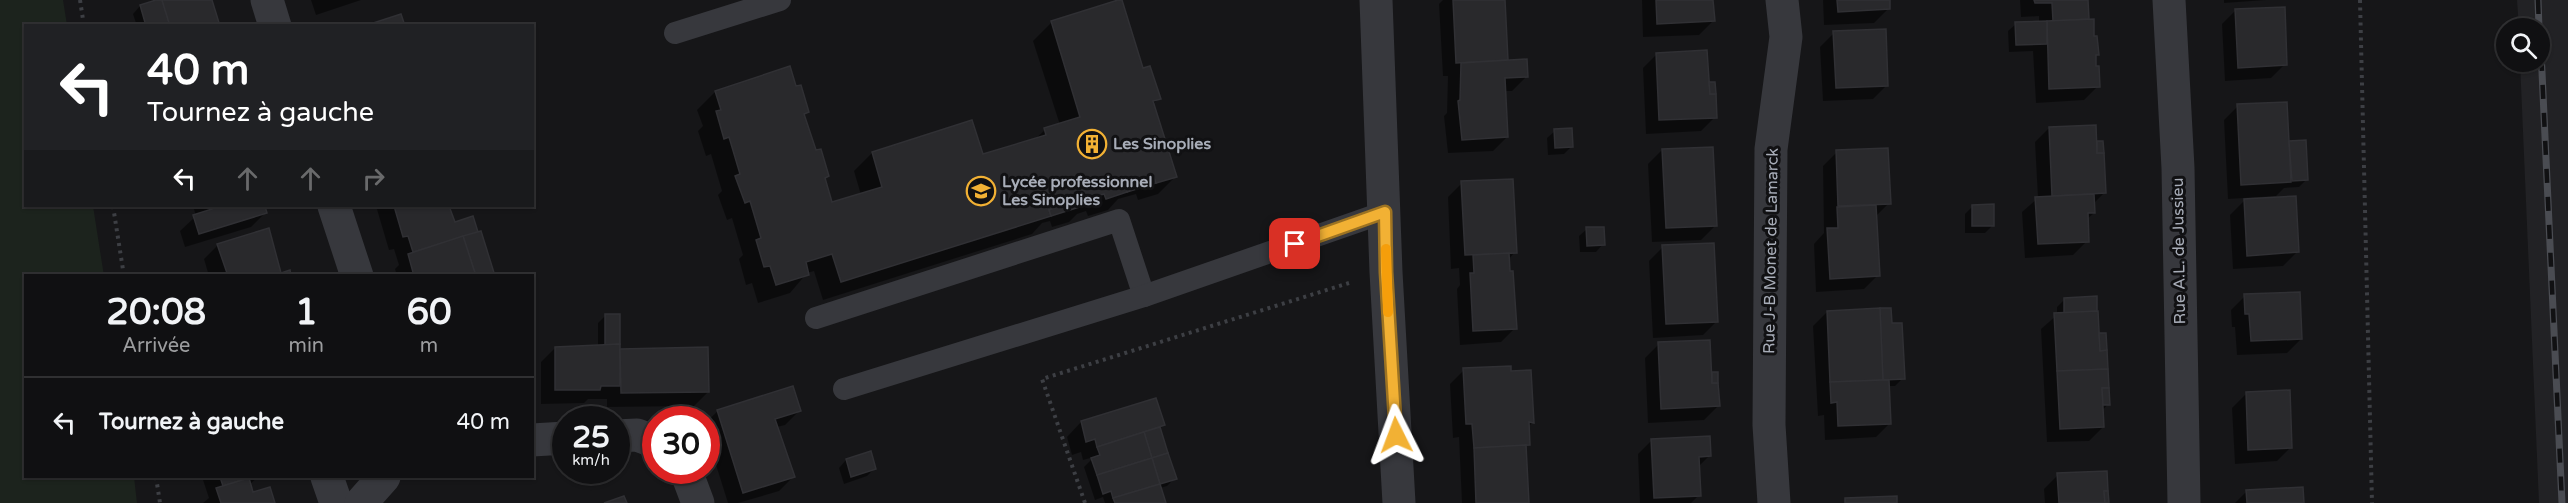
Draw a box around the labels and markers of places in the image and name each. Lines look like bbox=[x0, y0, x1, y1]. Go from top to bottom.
building icon: Les Sinoplies bbox=[1076, 128, 1108, 160]
place label: Les Sinoplies bbox=[1113, 134, 1211, 154]
place label: Lycée professionnel Les Sinoplies bbox=[1002, 172, 1152, 210]
school or university icon: Lycée professionnel Les Sinoplies bbox=[965, 175, 997, 207]
pin bbox=[1269, 218, 1320, 269]

